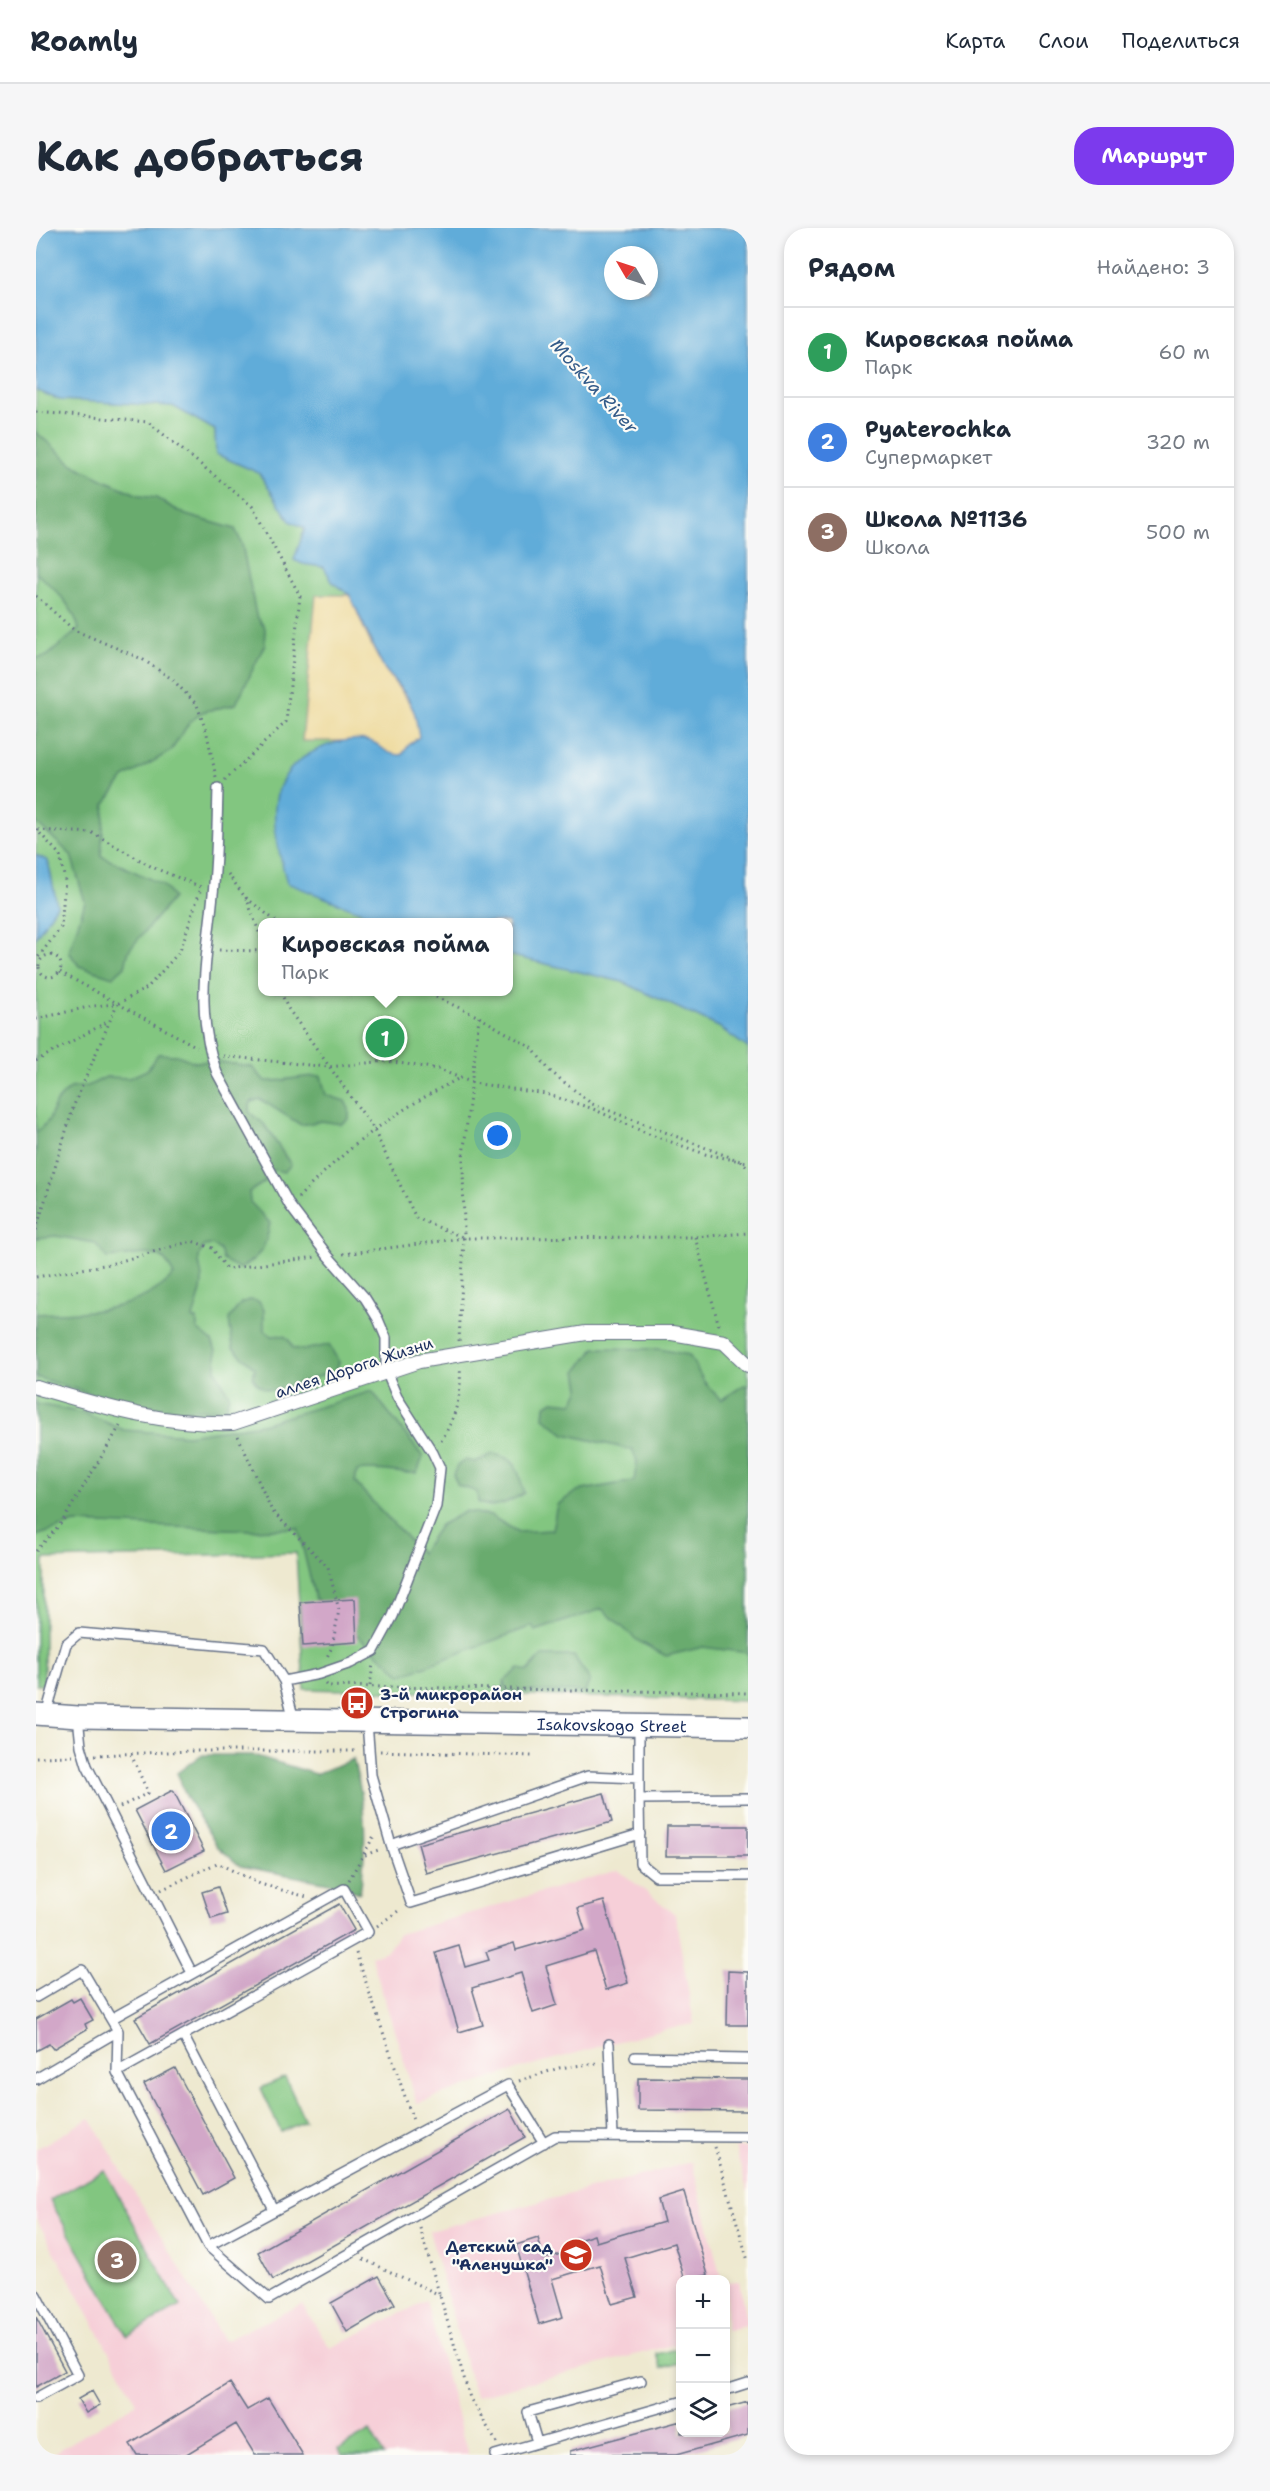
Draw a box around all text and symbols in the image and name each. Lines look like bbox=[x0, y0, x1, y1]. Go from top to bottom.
text: Roamly bbox=[30, 22, 138, 60]
text: Карта bbox=[945, 27, 1005, 55]
text: Слои bbox=[1038, 27, 1089, 55]
text: Поделиться bbox=[1122, 27, 1240, 55]
button: Маршрут bbox=[1074, 127, 1234, 185]
text: Как добраться bbox=[36, 128, 364, 184]
north arrow bbox=[604, 246, 658, 300]
text: Рядом bbox=[808, 250, 895, 285]
text: Найдено: 3 bbox=[1097, 254, 1210, 280]
text: Кировская пойма bbox=[865, 325, 1073, 354]
water label: Moskva River bbox=[545, 333, 643, 439]
text: 1 bbox=[823, 339, 832, 365]
text: 60 m bbox=[1158, 339, 1210, 365]
text: Парк bbox=[865, 354, 912, 380]
text: Pyaterochka bbox=[865, 415, 1011, 444]
text: 2 bbox=[821, 429, 835, 455]
text: 320 m bbox=[1146, 429, 1210, 455]
text: Супермаркет bbox=[865, 444, 992, 470]
text: Школа №1136 bbox=[865, 505, 1028, 534]
text: 3 bbox=[821, 519, 835, 545]
text: 500 m bbox=[1146, 519, 1210, 545]
text: Школа bbox=[865, 534, 930, 560]
popup bbox=[258, 918, 513, 996]
text: Кировская пойма bbox=[281, 930, 490, 959]
text: Парк bbox=[281, 959, 329, 985]
pin: 1 bbox=[366, 1016, 404, 1060]
your location bbox=[483, 1121, 512, 1150]
street label: аллея Дорога Жизни bbox=[272, 1332, 436, 1403]
place label: 3-й микрорайон Строгина bbox=[380, 1684, 522, 1723]
bus stop icon: 3-й микрорайон Строгина bbox=[339, 1685, 375, 1721]
street label: Isakovskogo Street bbox=[537, 1714, 687, 1737]
pin: 2 bbox=[152, 1808, 190, 1854]
place label: Детский сад "Аленушка" bbox=[446, 2236, 554, 2275]
school or university icon: Детский сад "Аленушка" bbox=[558, 2237, 594, 2273]
pin: 3 bbox=[98, 2238, 136, 2282]
map controls bbox=[676, 2275, 730, 2437]
button: + bbox=[676, 2275, 730, 2329]
button: − bbox=[676, 2329, 730, 2383]
button: layers bbox=[676, 2383, 730, 2437]

